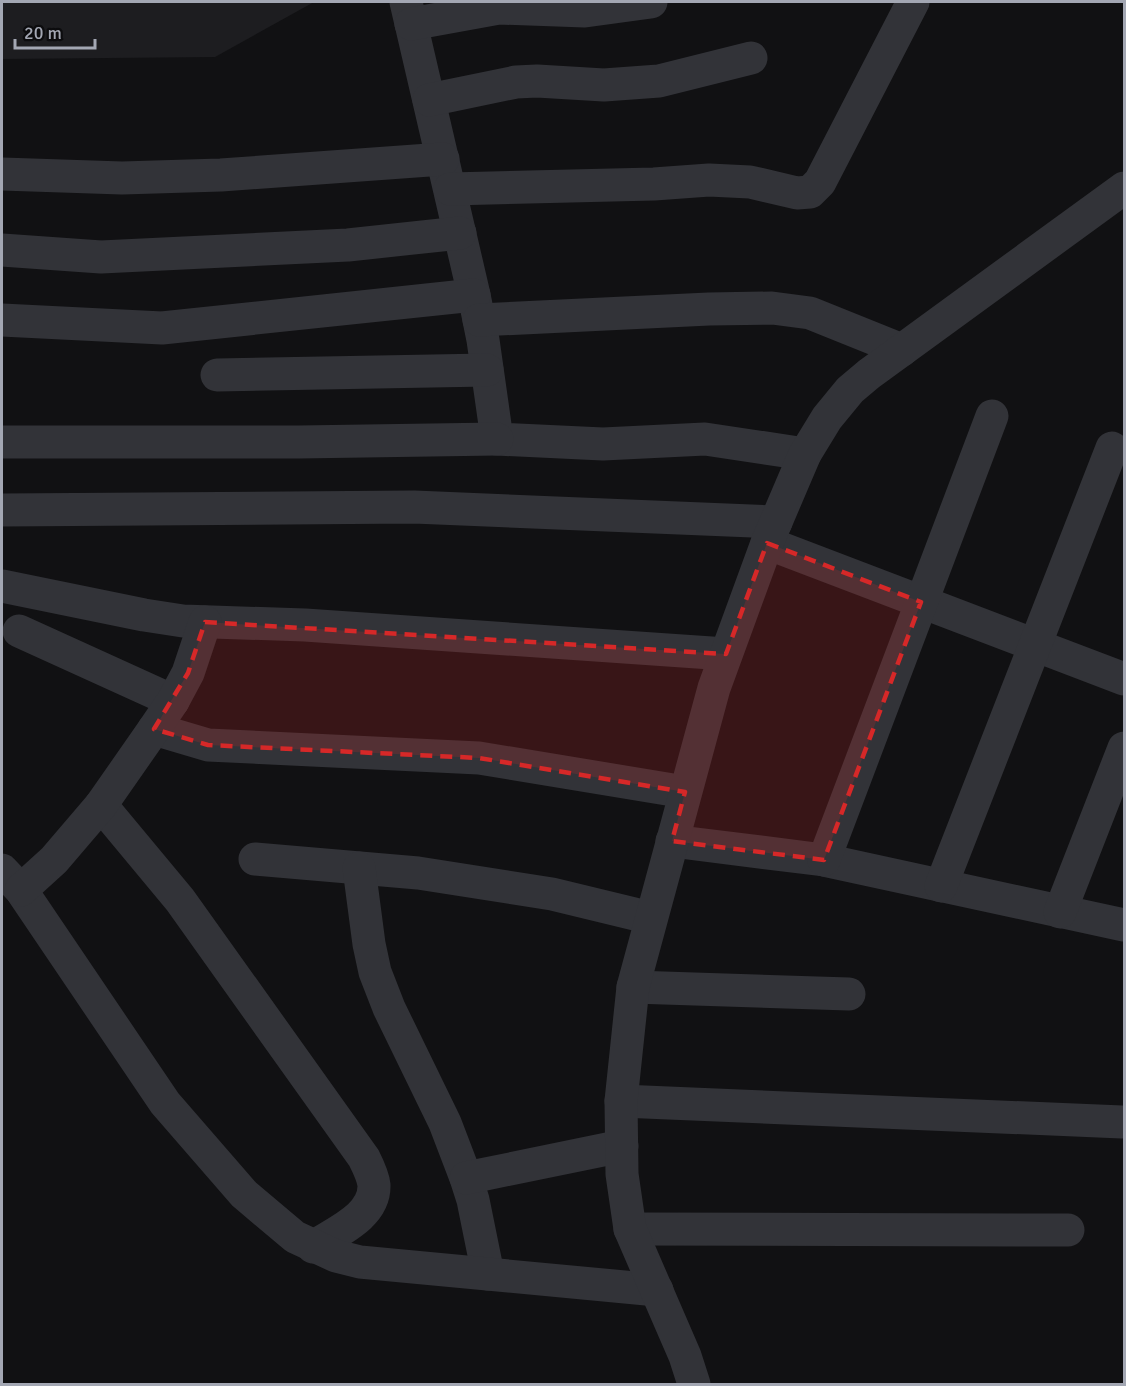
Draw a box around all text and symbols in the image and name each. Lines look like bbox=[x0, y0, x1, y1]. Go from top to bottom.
scale bar bbox=[15, 12, 94, 50]
text: 20 m bbox=[24, 22, 62, 44]

